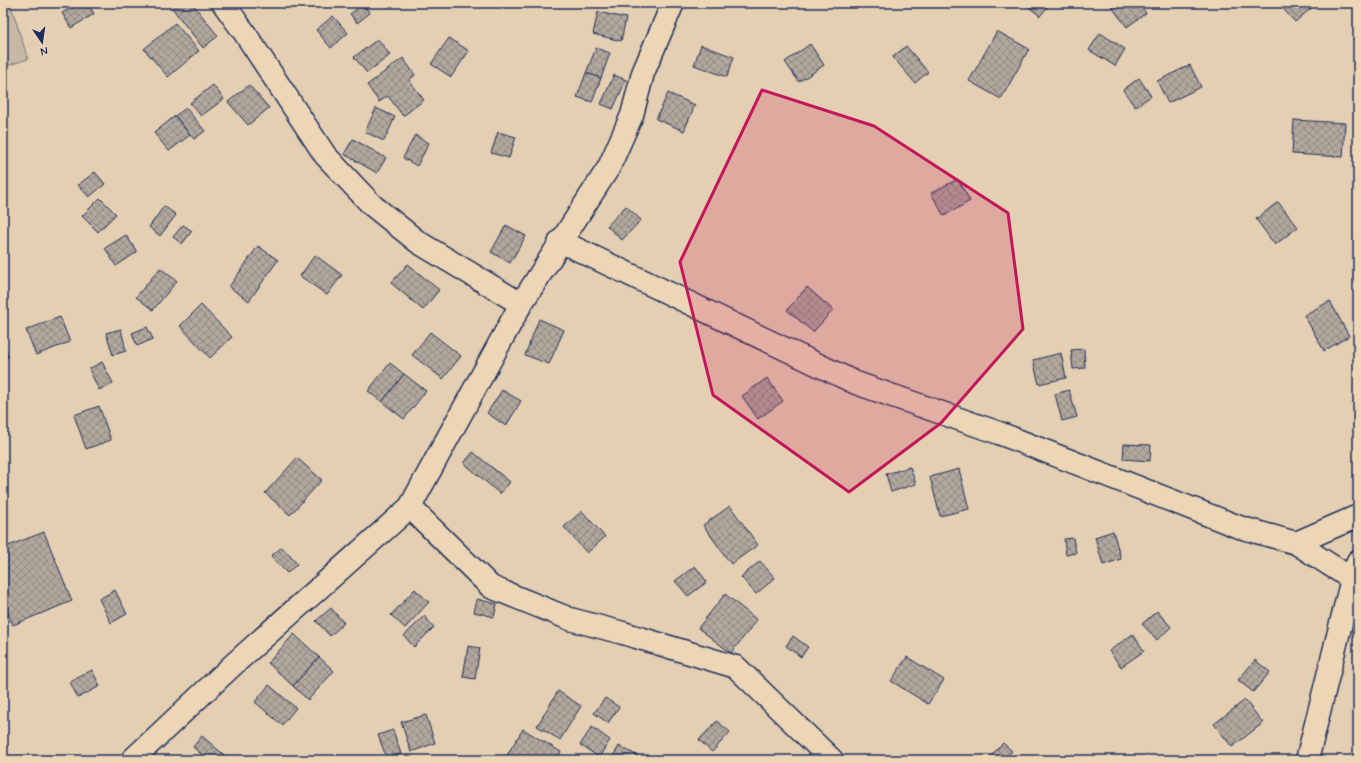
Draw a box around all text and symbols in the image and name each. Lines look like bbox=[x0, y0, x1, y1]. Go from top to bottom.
north arrow bbox=[22, 22, 62, 62]
text: N bbox=[39, 43, 49, 58]

